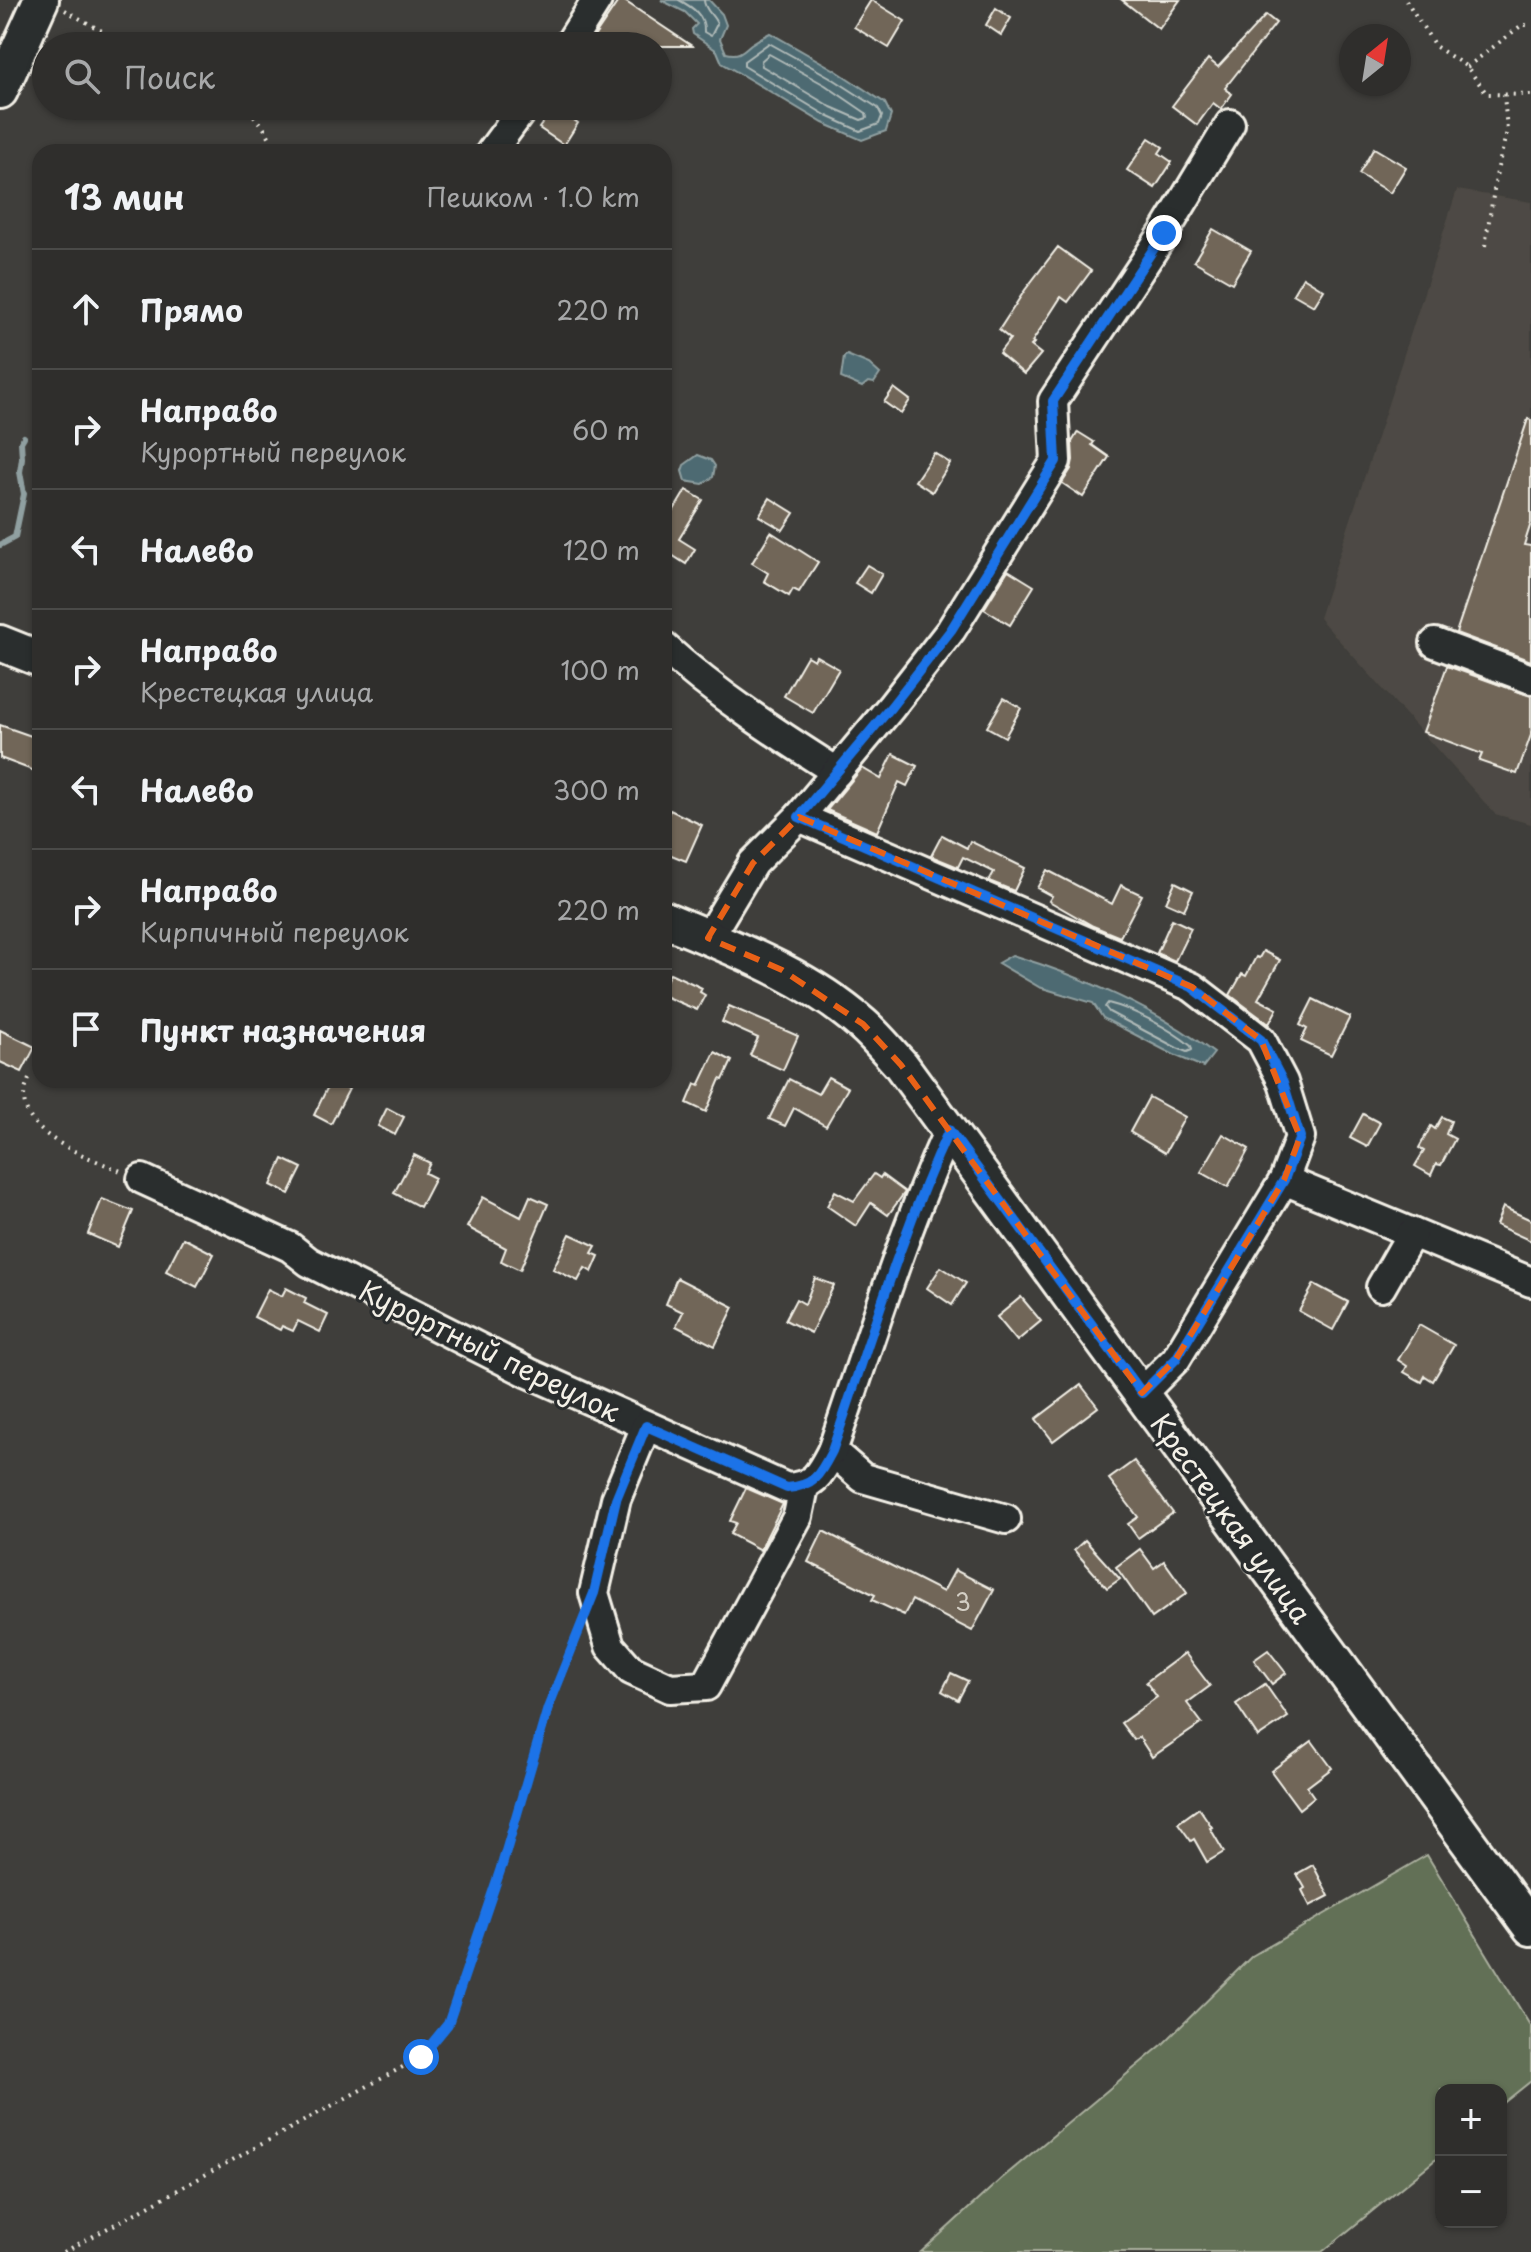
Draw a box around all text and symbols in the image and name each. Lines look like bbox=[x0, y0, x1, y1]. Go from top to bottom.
north arrow bbox=[1339, 24, 1411, 96]
search box bbox=[32, 32, 672, 120]
icon: search bbox=[60, 54, 104, 98]
text: Поиск bbox=[124, 54, 215, 99]
text: 13 мин bbox=[64, 170, 185, 222]
text: Пешком · 1.0 km bbox=[426, 177, 640, 216]
route end bbox=[1146, 215, 1182, 251]
icon: ahead bbox=[64, 287, 108, 331]
text: Прямо bbox=[140, 287, 243, 332]
text: 220 m bbox=[556, 290, 640, 329]
text: Направо bbox=[140, 387, 278, 432]
icon: right bbox=[64, 407, 108, 451]
text: 60 m bbox=[572, 410, 640, 449]
text: Курортный переулок bbox=[140, 432, 406, 471]
icon: left bbox=[64, 527, 108, 571]
text: Налево bbox=[140, 527, 254, 572]
text: 120 m bbox=[563, 530, 640, 569]
text: Направо bbox=[140, 627, 278, 672]
icon: right bbox=[64, 647, 108, 691]
text: 100 m bbox=[560, 650, 640, 689]
text: Крестецкая улица bbox=[140, 672, 373, 711]
icon: left bbox=[64, 767, 108, 811]
text: Налево bbox=[140, 767, 254, 812]
text: 300 m bbox=[553, 770, 640, 809]
text: Направо bbox=[140, 867, 278, 912]
icon: right bbox=[64, 887, 108, 931]
text: 220 m bbox=[556, 890, 640, 929]
text: Кирпичный переулок bbox=[140, 912, 409, 951]
icon: arrive bbox=[64, 1007, 108, 1051]
text: Пункт назначения bbox=[140, 1007, 426, 1052]
street label: Курортный переулок bbox=[352, 1268, 628, 1432]
street label: Крестецкая улица bbox=[1141, 1404, 1323, 1632]
house number: 3 bbox=[955, 1583, 971, 1619]
route start bbox=[403, 2039, 439, 2075]
map controls bbox=[1435, 2084, 1507, 2228]
button: + bbox=[1435, 2084, 1507, 2156]
button: − bbox=[1435, 2156, 1507, 2228]

